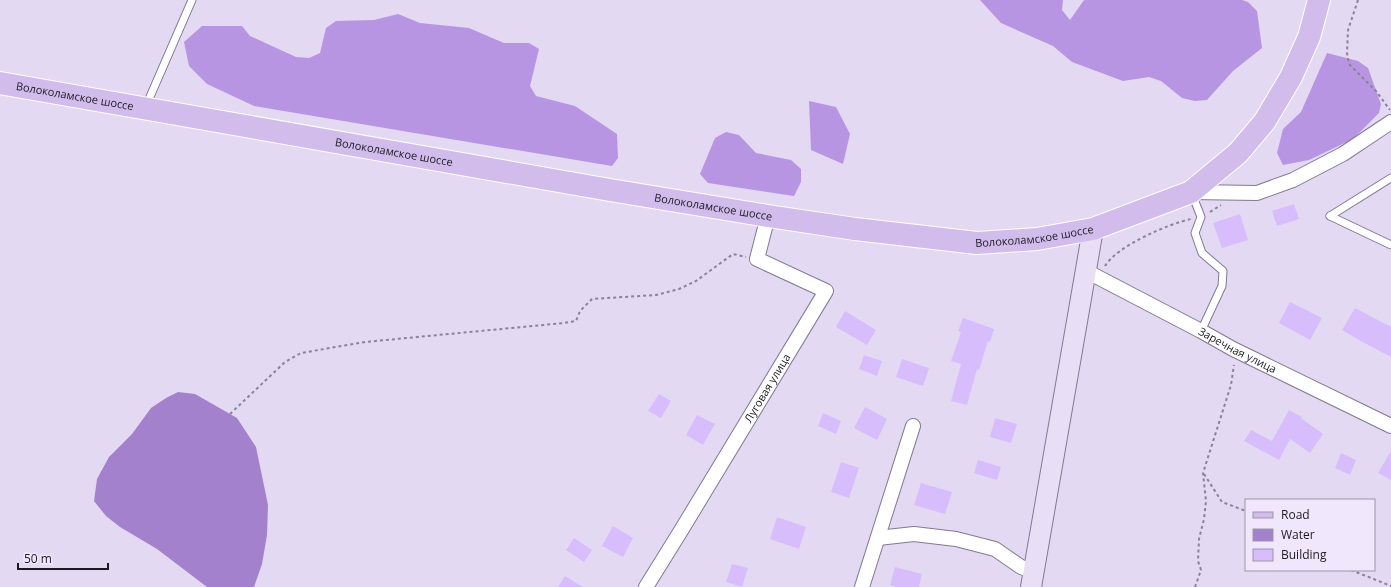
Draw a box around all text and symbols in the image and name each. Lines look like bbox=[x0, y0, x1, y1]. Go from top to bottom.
street label: Волоколамское шоссе bbox=[15, 78, 135, 113]
street label: Волоколамское шоссе bbox=[334, 134, 454, 169]
street label: Волоколамское шоссе bbox=[653, 189, 773, 224]
street label: Волоколамское шоссе bbox=[975, 221, 1095, 250]
street label: Заречная улица bbox=[1196, 323, 1279, 376]
street label: Луговая улица bbox=[740, 351, 793, 425]
legend bbox=[1245, 499, 1375, 571]
text: Road bbox=[1281, 506, 1310, 523]
text: Water bbox=[1281, 526, 1315, 543]
scale bar bbox=[18, 545, 108, 571]
text: Building bbox=[1281, 546, 1327, 563]
text: 50 m bbox=[24, 550, 52, 567]

